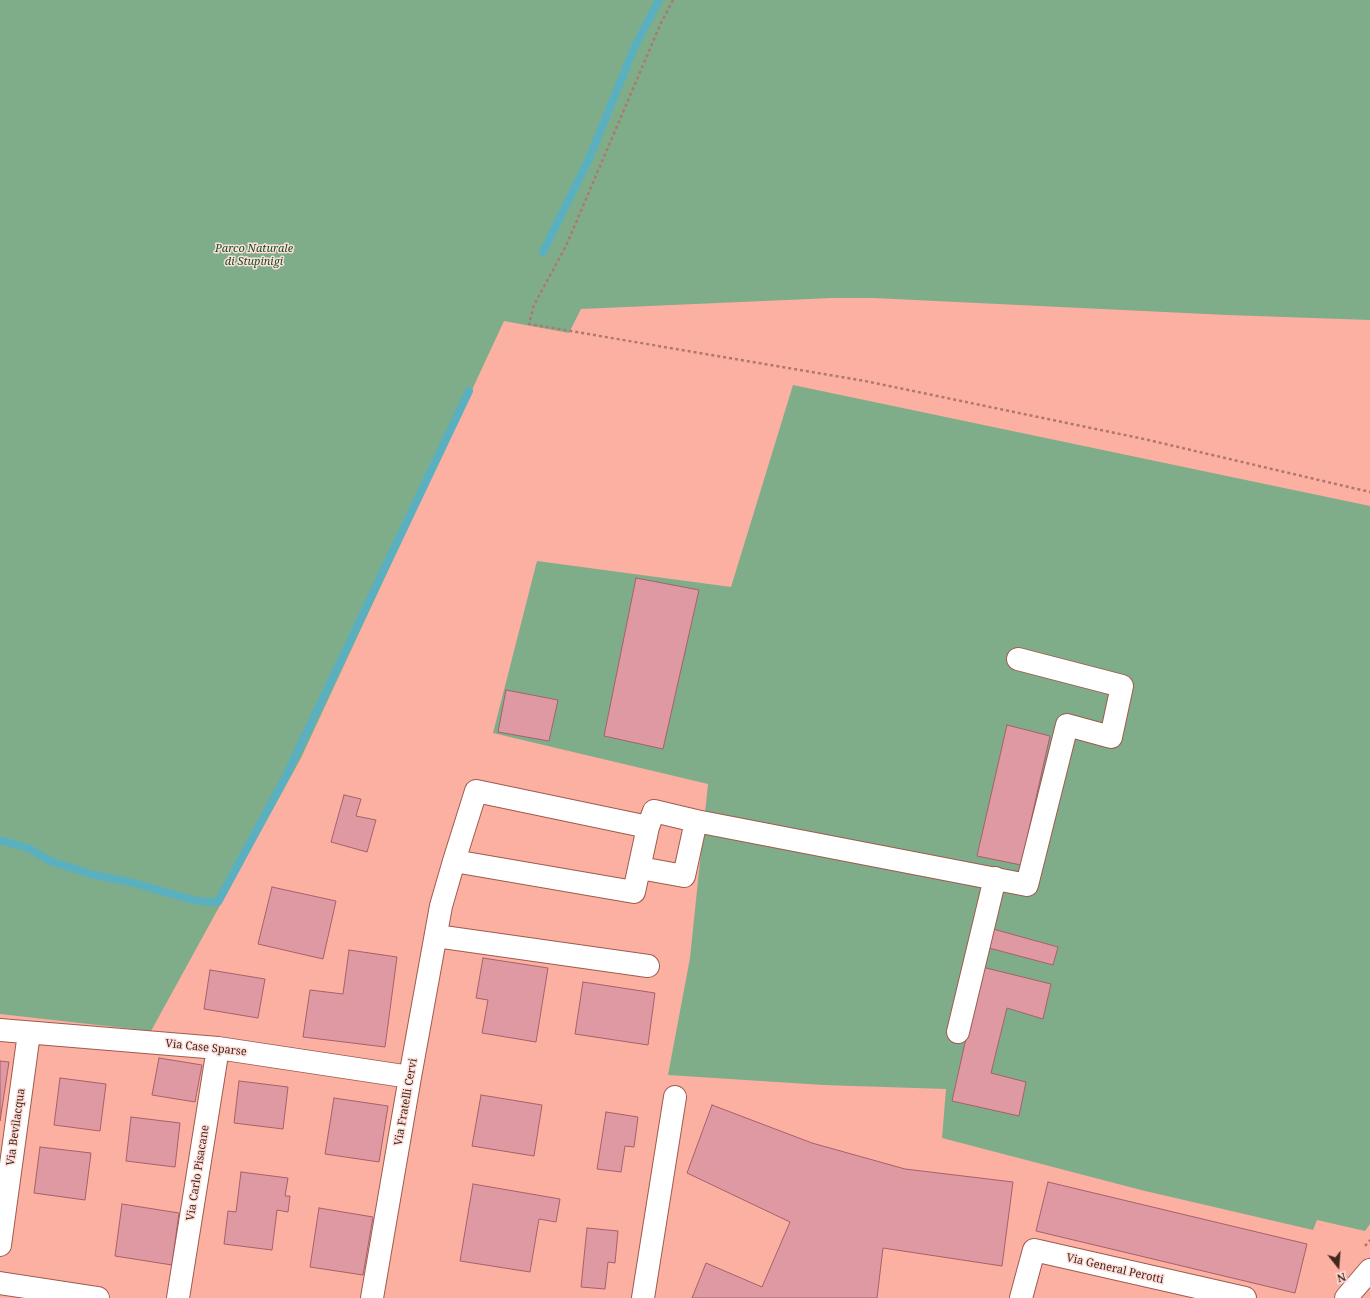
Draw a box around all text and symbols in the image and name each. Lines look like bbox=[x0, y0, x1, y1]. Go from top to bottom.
park label: Parco Naturale di Stupinigi bbox=[215, 242, 293, 268]
street label: Via Case Sparse bbox=[165, 1037, 247, 1059]
street label: Via Fratelli Cervi bbox=[392, 1057, 420, 1147]
street label: Via Bevilacqua bbox=[4, 1088, 28, 1166]
street label: Via Carlo Pisacane bbox=[184, 1124, 212, 1222]
north arrow bbox=[1318, 1246, 1358, 1286]
street label: Via General Perotti bbox=[1065, 1251, 1165, 1287]
text: N bbox=[1335, 1270, 1348, 1286]

